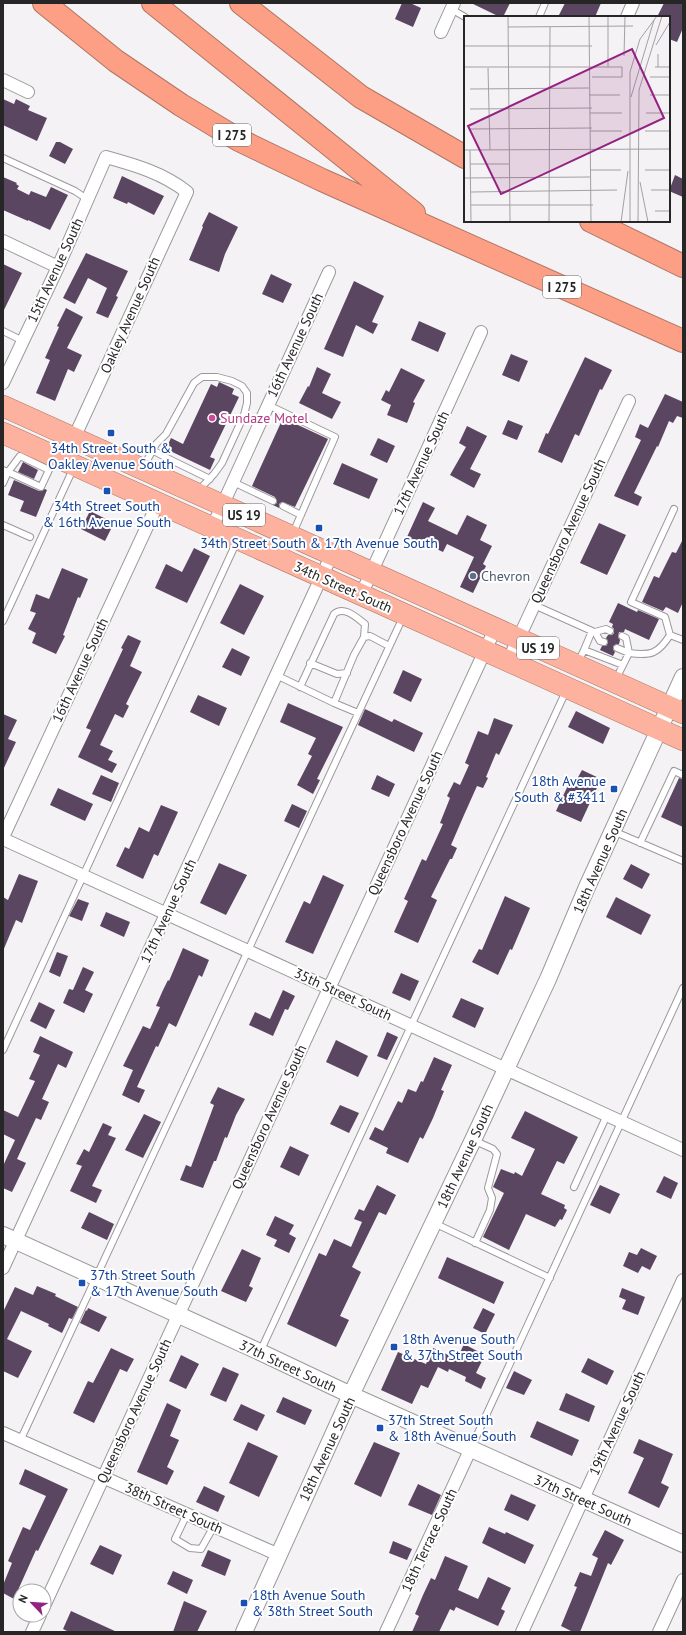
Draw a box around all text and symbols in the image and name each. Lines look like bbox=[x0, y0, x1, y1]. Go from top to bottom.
inset map bbox=[464, 16, 670, 222]
road number: I 275 bbox=[213, 124, 251, 146]
street label: 15th Avenue South bbox=[23, 215, 87, 325]
street label: Oakley Avenue South bbox=[96, 254, 164, 376]
road number: I 275 bbox=[543, 276, 581, 298]
street label: 16th Avenue South bbox=[263, 290, 327, 400]
street label: 17th Avenue South bbox=[389, 408, 453, 518]
place label: Sundaze Motel bbox=[220, 409, 308, 427]
marker: Sundaze Motel bbox=[207, 413, 217, 423]
marker: 34th Street South & Oakley Avenue South bbox=[106, 428, 116, 438]
place label: 34th Street South & Oakley Avenue South bbox=[48, 439, 174, 473]
street label: Queensboro Avenue South bbox=[527, 456, 609, 606]
marker: 34th Street South & 16th Avenue South bbox=[102, 486, 112, 496]
place label: 34th Street South & 16th Avenue South bbox=[43, 497, 171, 531]
road number: US 19 bbox=[223, 504, 265, 526]
marker: 34th Street South & 17th Avenue South bbox=[314, 523, 324, 533]
place label: 34th Street South & 17th Avenue South bbox=[200, 534, 438, 552]
street label: 34th Street South bbox=[291, 557, 395, 617]
place label: Chevron bbox=[481, 567, 530, 585]
marker: Chevron bbox=[468, 571, 478, 581]
street label: 16th Avenue South bbox=[48, 615, 112, 725]
road number: US 19 bbox=[517, 637, 559, 659]
street label: Queensboro Avenue South bbox=[364, 748, 446, 898]
place label: 18th Avenue South & #3411 bbox=[514, 772, 606, 806]
marker: 18th Avenue South & #3411 bbox=[609, 784, 619, 794]
street label: 18th Avenue South bbox=[569, 806, 631, 916]
street label: 17th Avenue South bbox=[136, 856, 200, 966]
street label: 35th Street South bbox=[291, 963, 395, 1025]
street label: Queensboro Avenue South bbox=[228, 1042, 310, 1192]
street label: 18th Avenue South bbox=[433, 1101, 497, 1211]
place label: 37th Street South & 17th Avenue South bbox=[90, 1266, 218, 1300]
marker: 37th Street South & 17th Avenue South bbox=[77, 1278, 87, 1288]
place label: 18th Avenue South & 37th Street South bbox=[402, 1330, 523, 1364]
street label: Queensboro Avenue South bbox=[93, 1336, 175, 1486]
street label: 37th Street South bbox=[236, 1336, 340, 1396]
marker: 18th Avenue South & 37th Street South bbox=[389, 1342, 399, 1352]
street label: 19th Avenue South bbox=[585, 1368, 649, 1478]
street label: 18th Avenue South bbox=[295, 1394, 359, 1504]
place label: 37th Street South & 18th Avenue South bbox=[388, 1411, 516, 1445]
marker: 37th Street South & 18th Avenue South bbox=[375, 1423, 385, 1433]
street label: 37th Street South bbox=[531, 1470, 635, 1530]
street label: 38th Street South bbox=[122, 1478, 226, 1538]
street label: 18th Terrace South bbox=[397, 1485, 461, 1595]
north arrow bbox=[12, 1583, 52, 1623]
place label: 18th Avenue South & 38th Street South bbox=[252, 1586, 373, 1620]
text: N bbox=[15, 1593, 31, 1605]
marker: 18th Avenue South & 38th Street South bbox=[239, 1598, 249, 1608]

